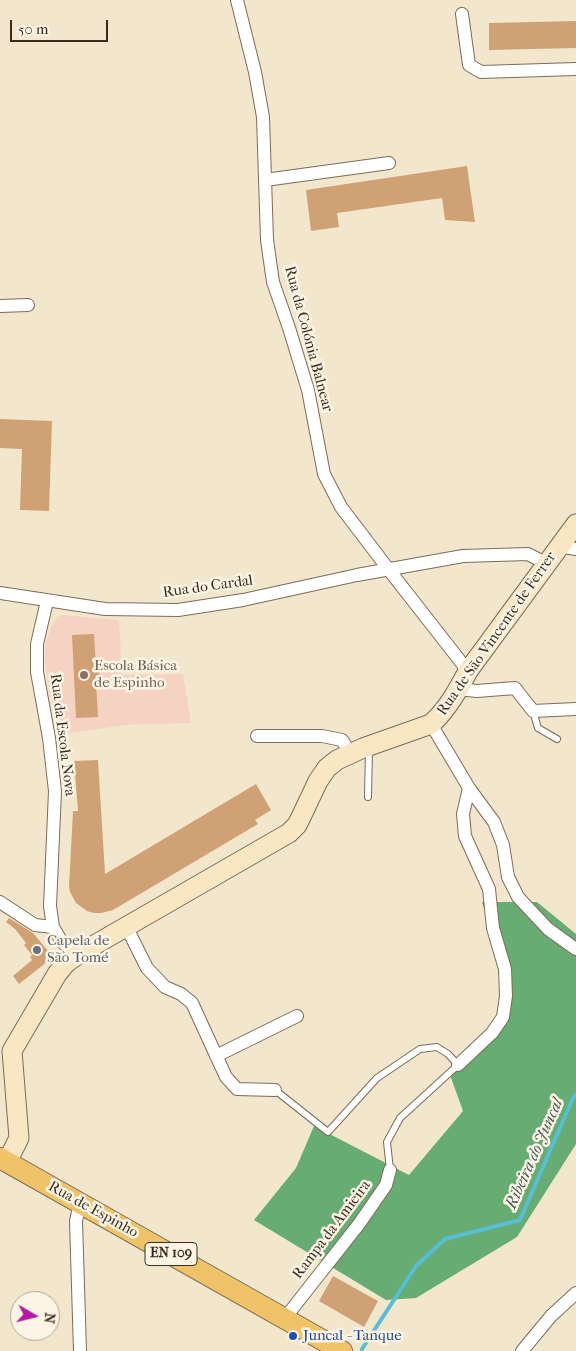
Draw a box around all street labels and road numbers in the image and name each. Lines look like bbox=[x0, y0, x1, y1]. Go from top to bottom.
street label: Rua da Colónia Balnear bbox=[280, 264, 336, 414]
street label: Rua de São Vincente de Ferrer bbox=[434, 549, 560, 719]
street label: Rua do Cardal bbox=[162, 572, 254, 602]
street label: Rua da Escola Nova bbox=[46, 673, 78, 797]
street label: Rampa da Amieira bbox=[289, 1177, 375, 1283]
street label: Rua de Espinho bbox=[45, 1178, 141, 1242]
road number: EN 109 bbox=[145, 1242, 197, 1266]

